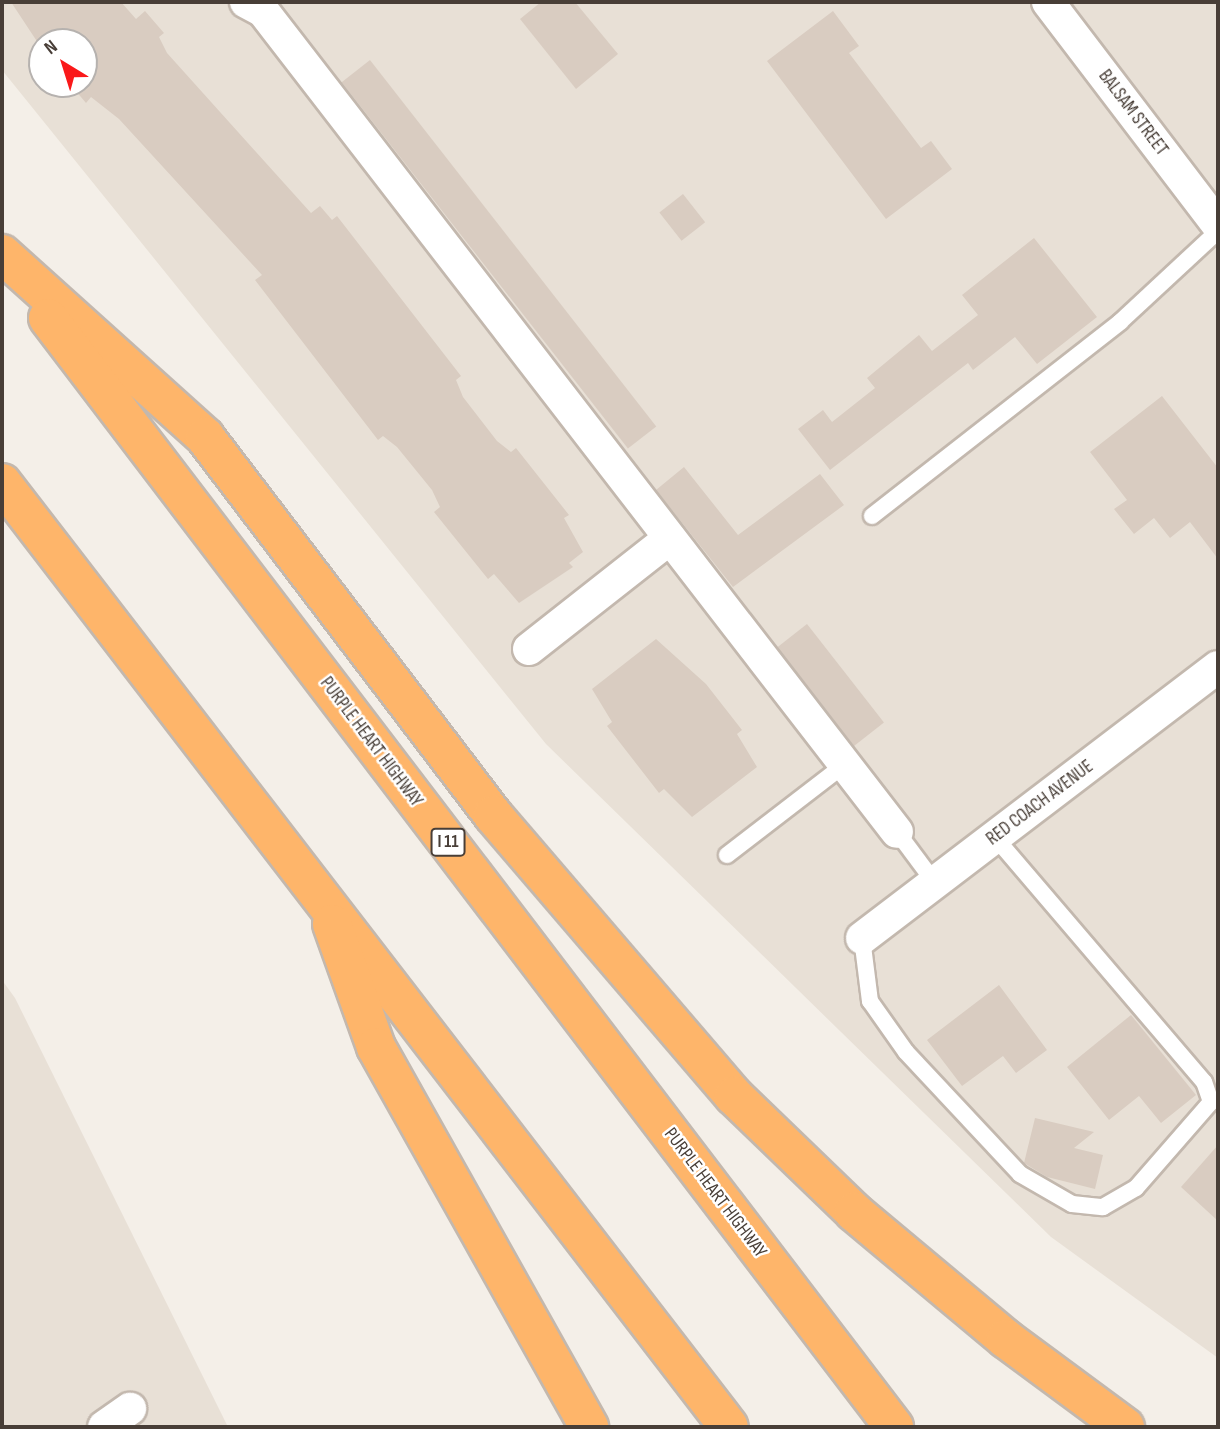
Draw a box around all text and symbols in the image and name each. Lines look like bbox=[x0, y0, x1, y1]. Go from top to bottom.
north arrow bbox=[28, 28, 98, 98]
text: N bbox=[40, 35, 62, 60]
street label: BALSAM STREET bbox=[1093, 65, 1173, 161]
street label: PURPLE HEART HIGHWAY bbox=[315, 673, 427, 811]
street label: RED COACH AVENUE bbox=[982, 755, 1098, 851]
road number: I 11 bbox=[430, 828, 466, 856]
street label: PURPLE HEART HIGHWAY bbox=[659, 1124, 771, 1262]

